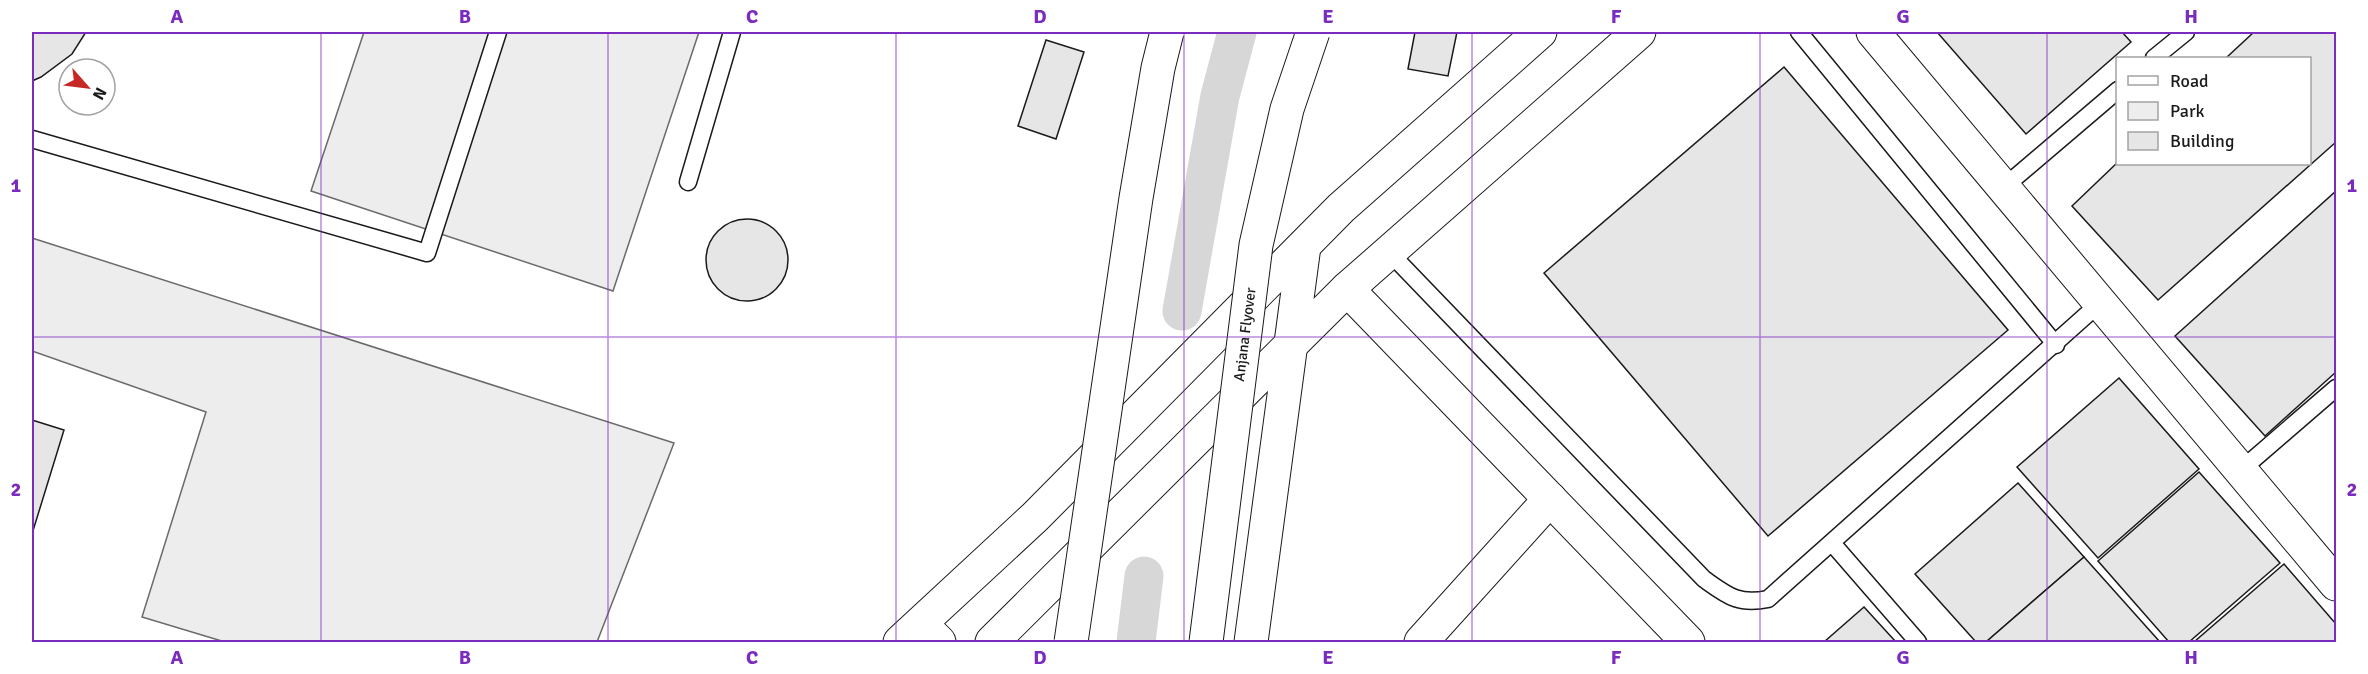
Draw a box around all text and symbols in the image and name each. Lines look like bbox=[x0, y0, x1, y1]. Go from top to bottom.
text: A bbox=[171, 4, 184, 29]
text: B bbox=[459, 4, 471, 29]
text: C bbox=[746, 4, 758, 29]
text: D bbox=[1033, 4, 1047, 29]
text: E bbox=[1322, 4, 1334, 29]
text: F bbox=[1611, 4, 1622, 29]
text: G bbox=[1896, 4, 1910, 29]
text: H bbox=[2184, 4, 2198, 29]
north arrow bbox=[57, 57, 117, 117]
legend bbox=[2116, 57, 2311, 165]
text: Road bbox=[2170, 70, 2209, 92]
text: N bbox=[88, 84, 111, 103]
text: Park bbox=[2170, 100, 2205, 122]
text: Building bbox=[2170, 130, 2234, 152]
text: 1 bbox=[11, 173, 22, 198]
text: 1 bbox=[2347, 173, 2358, 198]
street label: Anjana Flyover bbox=[1230, 286, 1260, 382]
text: 2 bbox=[11, 477, 21, 502]
text: 2 bbox=[2347, 477, 2357, 502]
text: A bbox=[171, 645, 184, 670]
text: B bbox=[459, 645, 471, 670]
text: C bbox=[746, 645, 758, 670]
text: D bbox=[1033, 645, 1047, 670]
text: E bbox=[1322, 645, 1334, 670]
text: F bbox=[1611, 645, 1622, 670]
text: G bbox=[1896, 645, 1910, 670]
text: H bbox=[2184, 645, 2198, 670]

